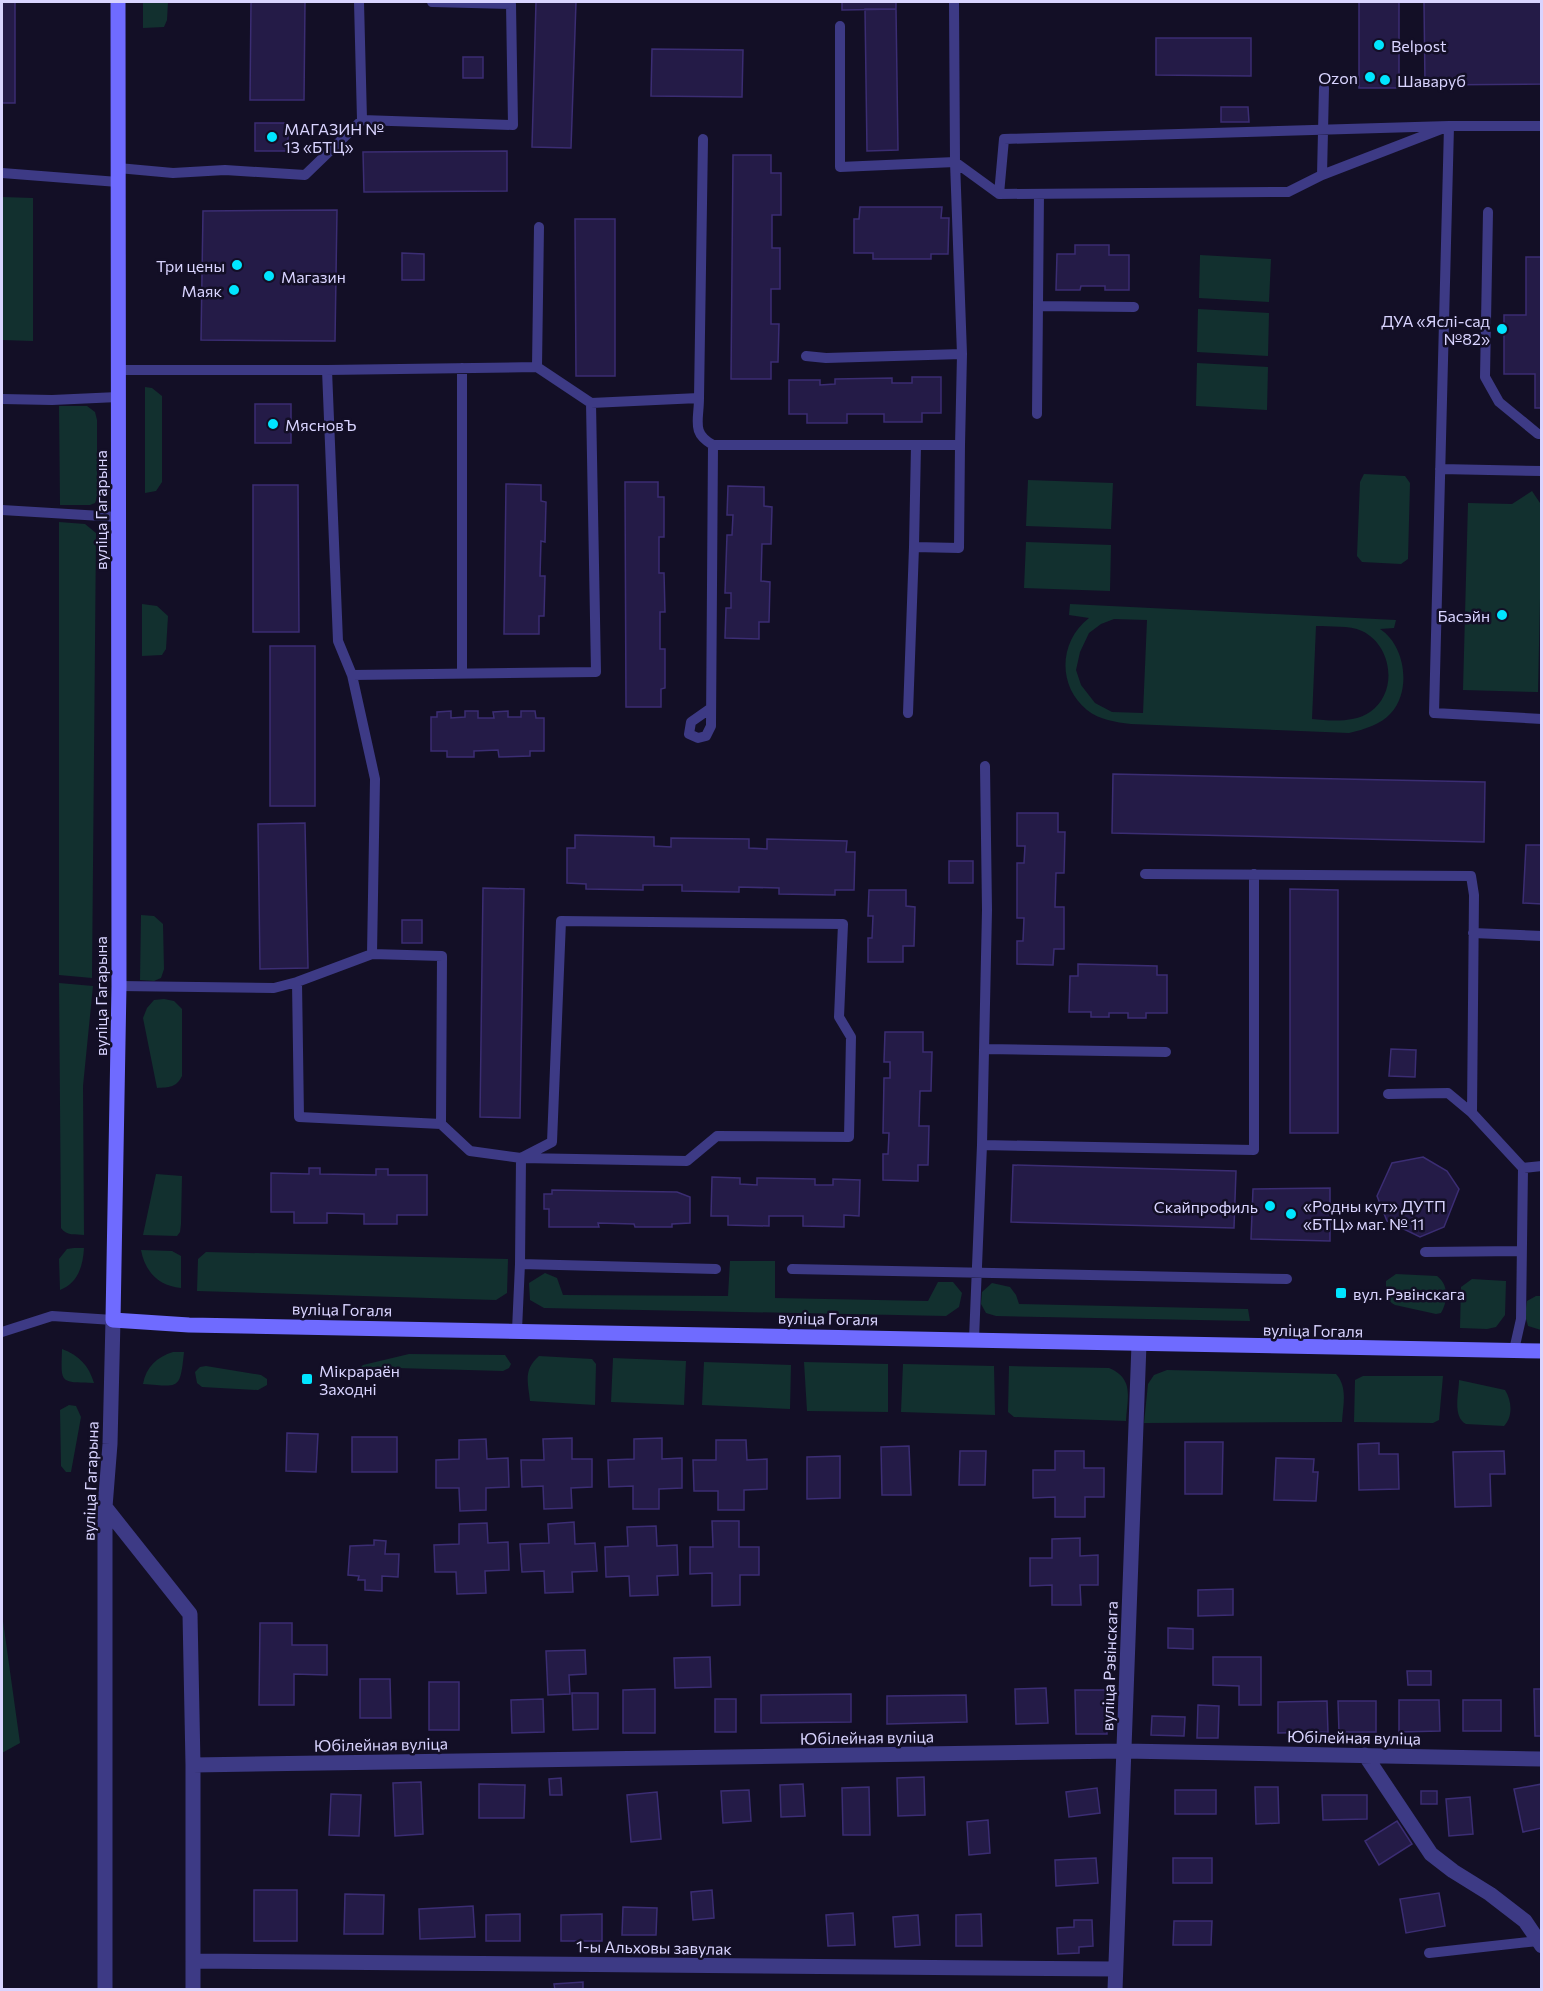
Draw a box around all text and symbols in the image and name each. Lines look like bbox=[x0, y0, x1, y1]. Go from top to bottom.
place label: Belpost bbox=[1391, 36, 1447, 55]
marker: Belpost bbox=[1372, 38, 1386, 52]
place label: Ozon bbox=[1318, 68, 1358, 87]
marker: Ozon bbox=[1363, 70, 1377, 84]
place label: Шаваруб bbox=[1397, 71, 1466, 90]
marker: Шаваруб bbox=[1378, 73, 1392, 87]
place label: МАГАЗИН № 13 «БТЦ» bbox=[284, 119, 384, 156]
marker: МАГАЗИН № 13 «БТЦ» bbox=[265, 130, 279, 144]
place label: Три цены bbox=[156, 256, 225, 275]
marker: Три цены bbox=[230, 258, 244, 272]
place label: Магазин bbox=[281, 267, 346, 286]
marker: Магазин bbox=[262, 269, 276, 283]
place label: Маяк bbox=[182, 281, 222, 300]
marker: Маяк bbox=[227, 283, 241, 297]
place label: ДУА «Яслі-сад №82» bbox=[1381, 311, 1491, 348]
marker: ДУА «Яслі-сад №82» bbox=[1495, 322, 1509, 336]
place label: МясновЪ bbox=[285, 415, 357, 434]
marker: МясновЪ bbox=[266, 417, 280, 431]
street label: вуліца Гагарына bbox=[91, 450, 110, 570]
place label: Басэйн bbox=[1437, 606, 1490, 625]
marker: Басэйн bbox=[1495, 608, 1509, 622]
street label: вуліца Гагарына bbox=[91, 936, 110, 1056]
place label: «Родны кут» ДУТП «БТЦ» маг. № 11 bbox=[1303, 1196, 1446, 1233]
place label: Скайпрофиль bbox=[1154, 1197, 1258, 1216]
marker: Скайпрофиль bbox=[1263, 1199, 1277, 1213]
marker: «Родны кут» ДУТП «БТЦ» маг. № 11 bbox=[1284, 1207, 1298, 1221]
place label: вул. Рэвінскага bbox=[1353, 1284, 1465, 1303]
marker: вул. Рэвінскага bbox=[1334, 1286, 1348, 1300]
street label: вуліца Гогаля bbox=[292, 1299, 392, 1319]
street label: вуліца Гогаля bbox=[778, 1308, 878, 1328]
street label: вуліца Гогаля bbox=[1263, 1320, 1363, 1340]
place label: Мікрараён Заходні bbox=[319, 1361, 400, 1398]
marker: Мікрараён Заходні bbox=[300, 1372, 314, 1386]
street label: вуліца Гагарына bbox=[78, 1421, 102, 1541]
street label: вуліца Рэвінскага bbox=[1097, 1601, 1121, 1731]
street label: Юбілейная вуліца bbox=[800, 1726, 934, 1748]
street label: Юбілейная вуліца bbox=[1287, 1726, 1421, 1748]
street label: Юбілейная вуліца bbox=[314, 1733, 448, 1755]
street label: 1-ы Альховы завулак bbox=[576, 1936, 733, 1958]

